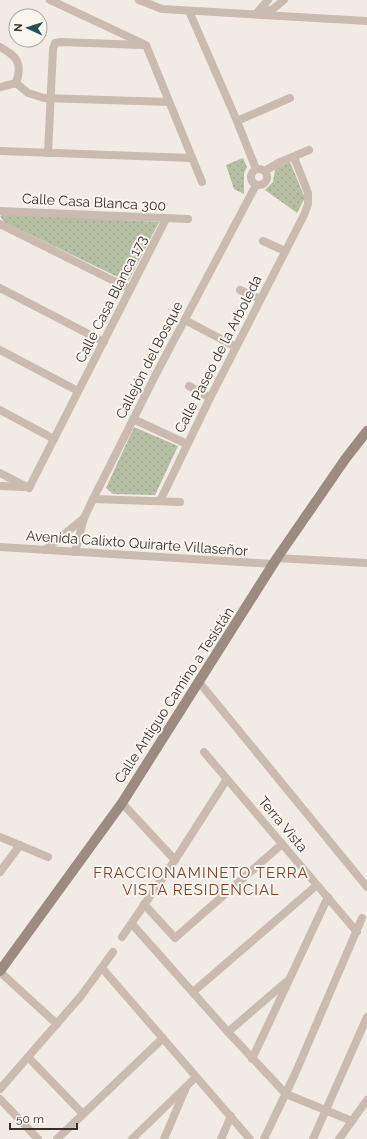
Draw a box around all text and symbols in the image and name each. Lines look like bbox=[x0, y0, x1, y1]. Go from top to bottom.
north arrow bbox=[8, 8, 48, 48]
text: N bbox=[12, 23, 25, 32]
street label: Calle Casa Blanca 300 bbox=[22, 190, 166, 214]
street label: Calle Casa Blanca 173 bbox=[72, 233, 150, 365]
street label: Calle Paseo de la Arboleda bbox=[171, 273, 265, 435]
street label: Callejón del Bosque bbox=[112, 299, 186, 421]
street label: Avenida Calixto Quirarte Villaseñor bbox=[25, 527, 249, 559]
street label: Calle Antiguo Camino a Tesistán bbox=[111, 604, 237, 786]
street label: Terra Vista bbox=[255, 793, 311, 855]
district label: FRACCIONAMINETO TERRA VISTA RESIDENCIAL bbox=[93, 864, 309, 899]
scale bar bbox=[10, 1105, 77, 1131]
text: 50 m bbox=[16, 1112, 44, 1126]

